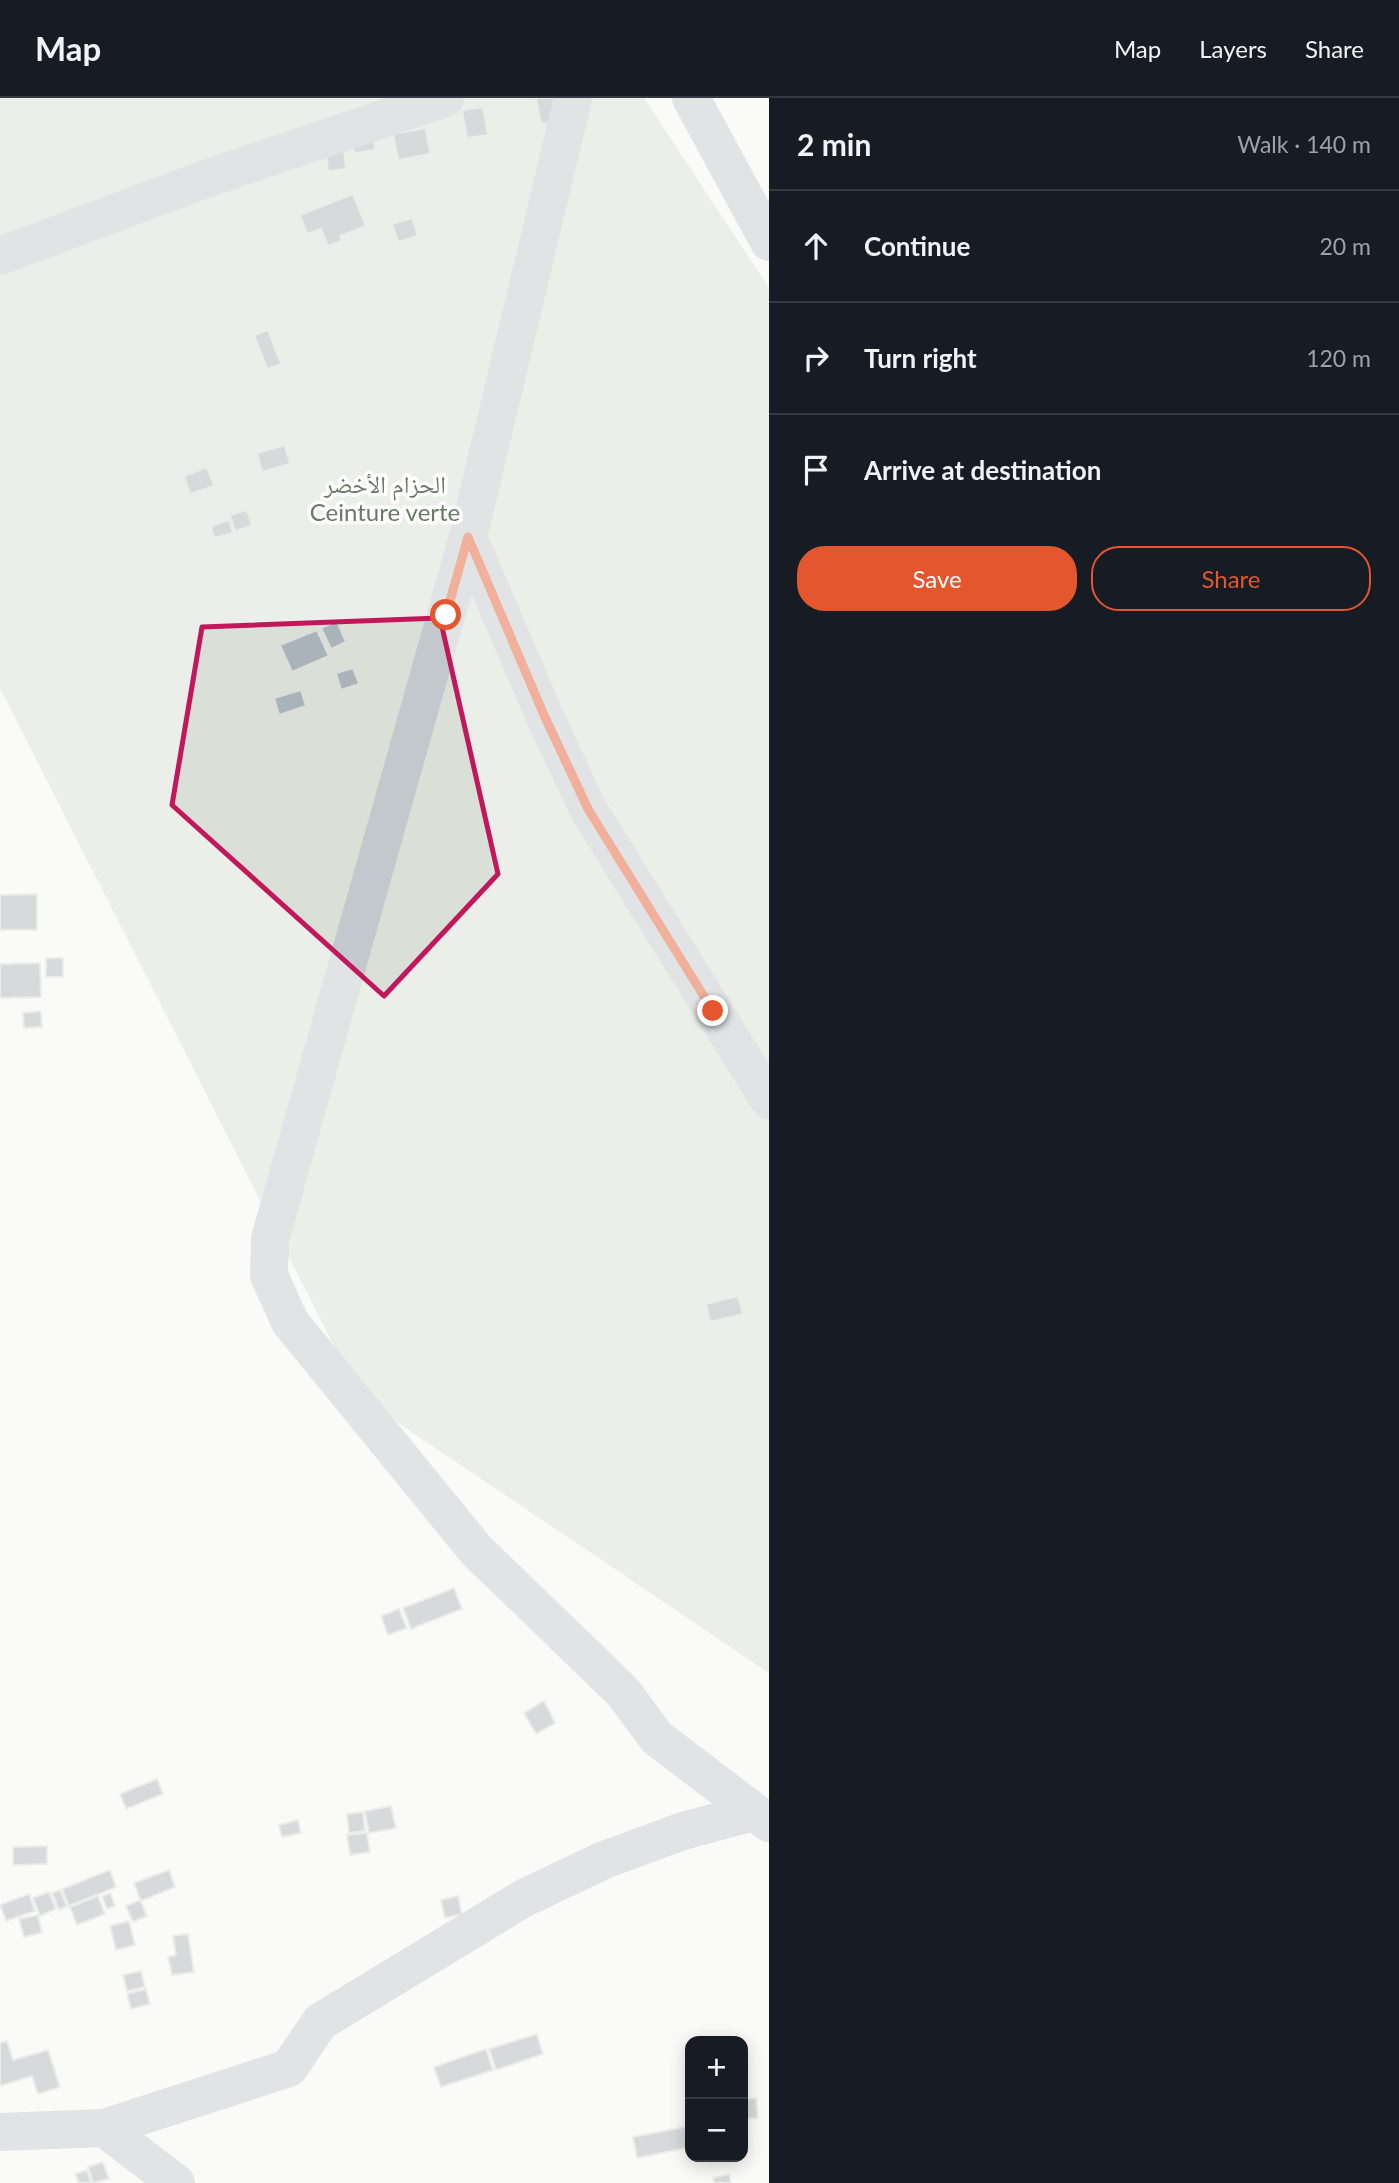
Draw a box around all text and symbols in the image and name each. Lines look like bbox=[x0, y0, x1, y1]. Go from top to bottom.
text: Map bbox=[35, 28, 101, 68]
text: Map bbox=[1114, 34, 1161, 63]
text: Layers bbox=[1199, 34, 1267, 63]
text: Share bbox=[1305, 34, 1364, 63]
text: 2 min bbox=[797, 126, 871, 162]
text: Walk · 140 m bbox=[1237, 130, 1371, 158]
icon: ahead bbox=[797, 227, 835, 265]
text: Continue bbox=[864, 230, 970, 262]
text: 20 m bbox=[1320, 232, 1371, 260]
icon: right bbox=[797, 339, 835, 377]
text: Turn right bbox=[864, 342, 977, 374]
text: 120 m bbox=[1306, 344, 1371, 372]
icon: arrive bbox=[797, 451, 835, 489]
text: Arrive at destination bbox=[864, 454, 1101, 486]
park label: الحزام الأخضر Ceinture verte bbox=[310, 469, 460, 526]
button: Save bbox=[797, 546, 1077, 611]
button: Share bbox=[1091, 546, 1371, 611]
route start bbox=[430, 599, 461, 630]
route end bbox=[697, 995, 728, 1026]
map controls bbox=[685, 2036, 748, 2162]
button: + bbox=[685, 2036, 748, 2099]
button: − bbox=[685, 2099, 748, 2162]

